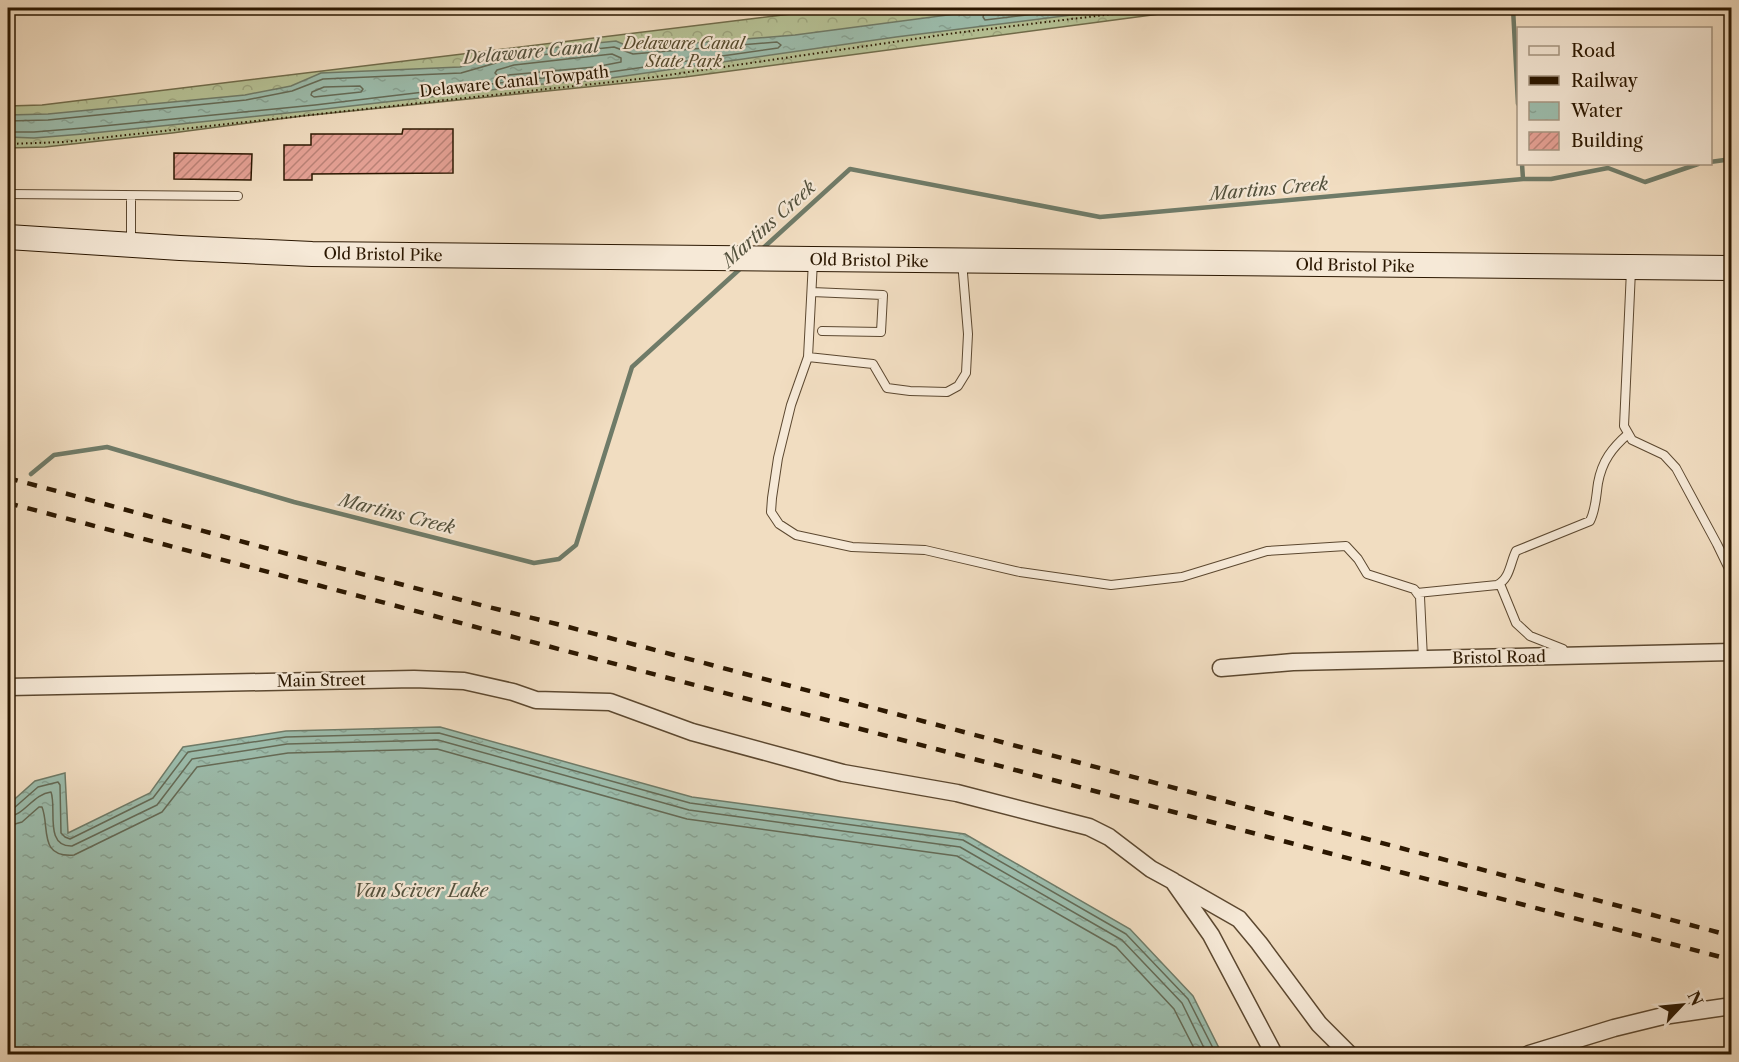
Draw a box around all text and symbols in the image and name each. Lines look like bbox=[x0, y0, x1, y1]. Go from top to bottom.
legend bbox=[1517, 27, 1712, 165]
park label: Delaware Canal State Park bbox=[621, 33, 747, 71]
water label: Delaware Canal bbox=[460, 35, 602, 69]
text: Road bbox=[1571, 40, 1616, 62]
street label: Delaware Canal Towpath bbox=[418, 61, 610, 101]
text: Railway bbox=[1571, 70, 1639, 92]
text: Water bbox=[1570, 100, 1623, 122]
text: Building bbox=[1571, 130, 1643, 152]
water label: Martins Creek bbox=[1207, 173, 1330, 205]
water label: Martins Creek bbox=[716, 176, 821, 273]
street label: Old Bristol Pike bbox=[323, 243, 443, 265]
street label: Old Bristol Pike bbox=[809, 249, 929, 271]
street label: Old Bristol Pike bbox=[1295, 254, 1415, 276]
water label: Martins Creek bbox=[335, 489, 458, 539]
street label: Bristol Road bbox=[1452, 646, 1546, 668]
street label: Main Street bbox=[276, 669, 366, 691]
water label: Van Sciver Lake bbox=[354, 880, 489, 902]
north arrow bbox=[1652, 975, 1712, 1035]
text: N bbox=[1683, 988, 1708, 1009]

